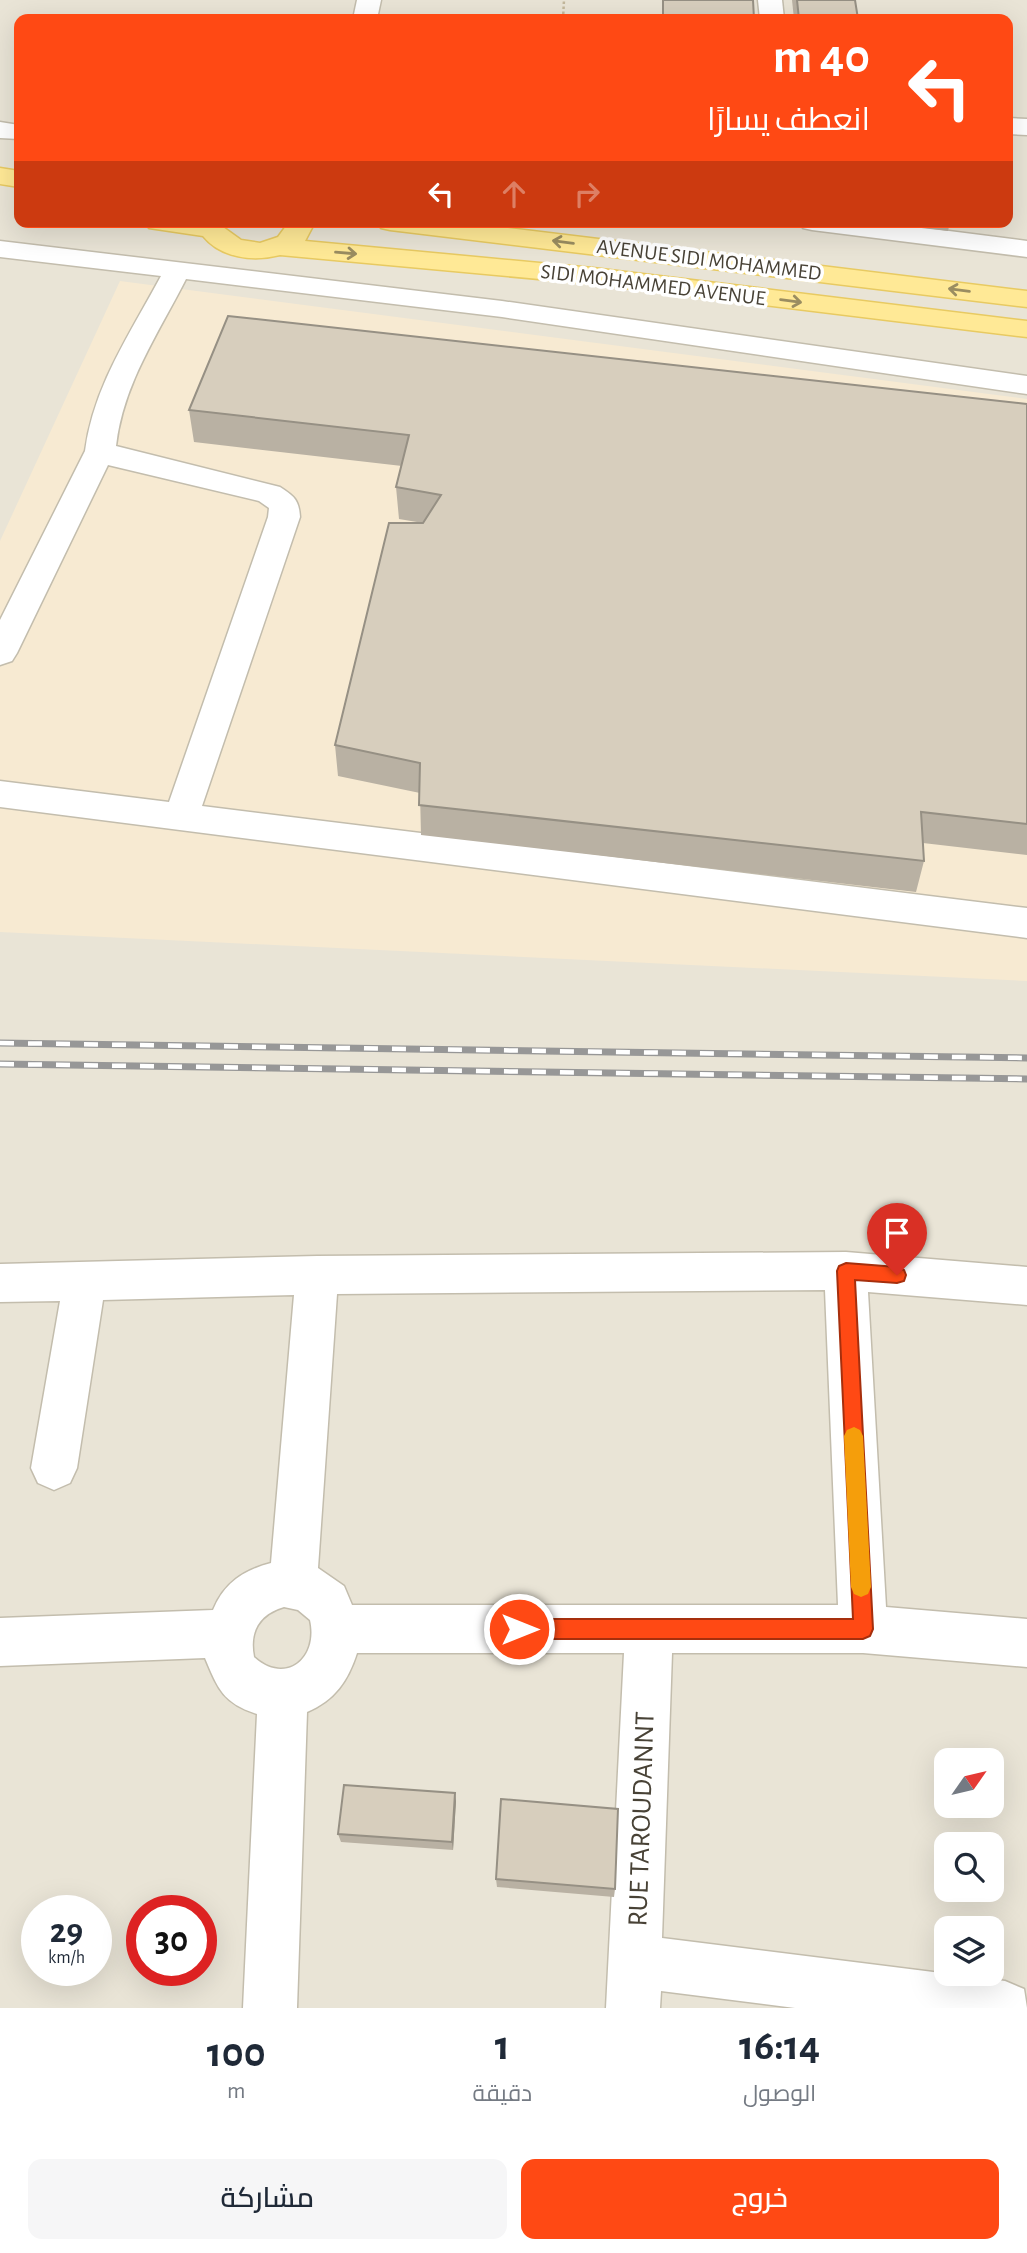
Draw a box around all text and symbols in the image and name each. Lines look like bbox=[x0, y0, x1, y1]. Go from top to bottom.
text: 40 m bbox=[773, 33, 870, 82]
icon: left bbox=[894, 42, 985, 133]
text: انعطف يسارًا bbox=[707, 104, 870, 136]
icon: left bbox=[422, 175, 460, 213]
icon: ahead bbox=[495, 175, 533, 213]
icon: right bbox=[568, 175, 606, 213]
one-way arrow bbox=[552, 235, 575, 248]
street label: AVENUE SIDI MOHAMMED bbox=[595, 236, 823, 284]
one-way arrow bbox=[334, 247, 357, 260]
street label: SIDI MOHAMMED AVENUE bbox=[539, 261, 767, 309]
one-way arrow bbox=[948, 284, 971, 297]
one-way arrow bbox=[779, 295, 802, 308]
pin bbox=[867, 1203, 927, 1275]
icon: arrive bbox=[878, 1214, 916, 1252]
position arrow bbox=[482, 1592, 556, 1666]
street label: RUE TAROUDANNT bbox=[624, 1711, 660, 1927]
north arrow bbox=[934, 1748, 1004, 1818]
map controls bbox=[934, 1748, 1004, 1986]
button: search bbox=[934, 1832, 1004, 1902]
speed limit sign: 30 bbox=[126, 1895, 217, 1986]
text: 29 bbox=[50, 1914, 83, 1949]
button: layers bbox=[934, 1916, 1004, 1986]
text: km/h bbox=[48, 1949, 85, 1967]
text: 1 bbox=[495, 2025, 510, 2067]
text: 16:14 bbox=[739, 2025, 820, 2067]
text: 100 bbox=[207, 2032, 266, 2074]
text: m bbox=[227, 2080, 245, 2103]
text: دقيقة bbox=[472, 2083, 532, 2106]
text: الوصول bbox=[743, 2083, 816, 2106]
button: مشاركة bbox=[28, 2159, 507, 2239]
button: خروج bbox=[521, 2159, 999, 2239]

